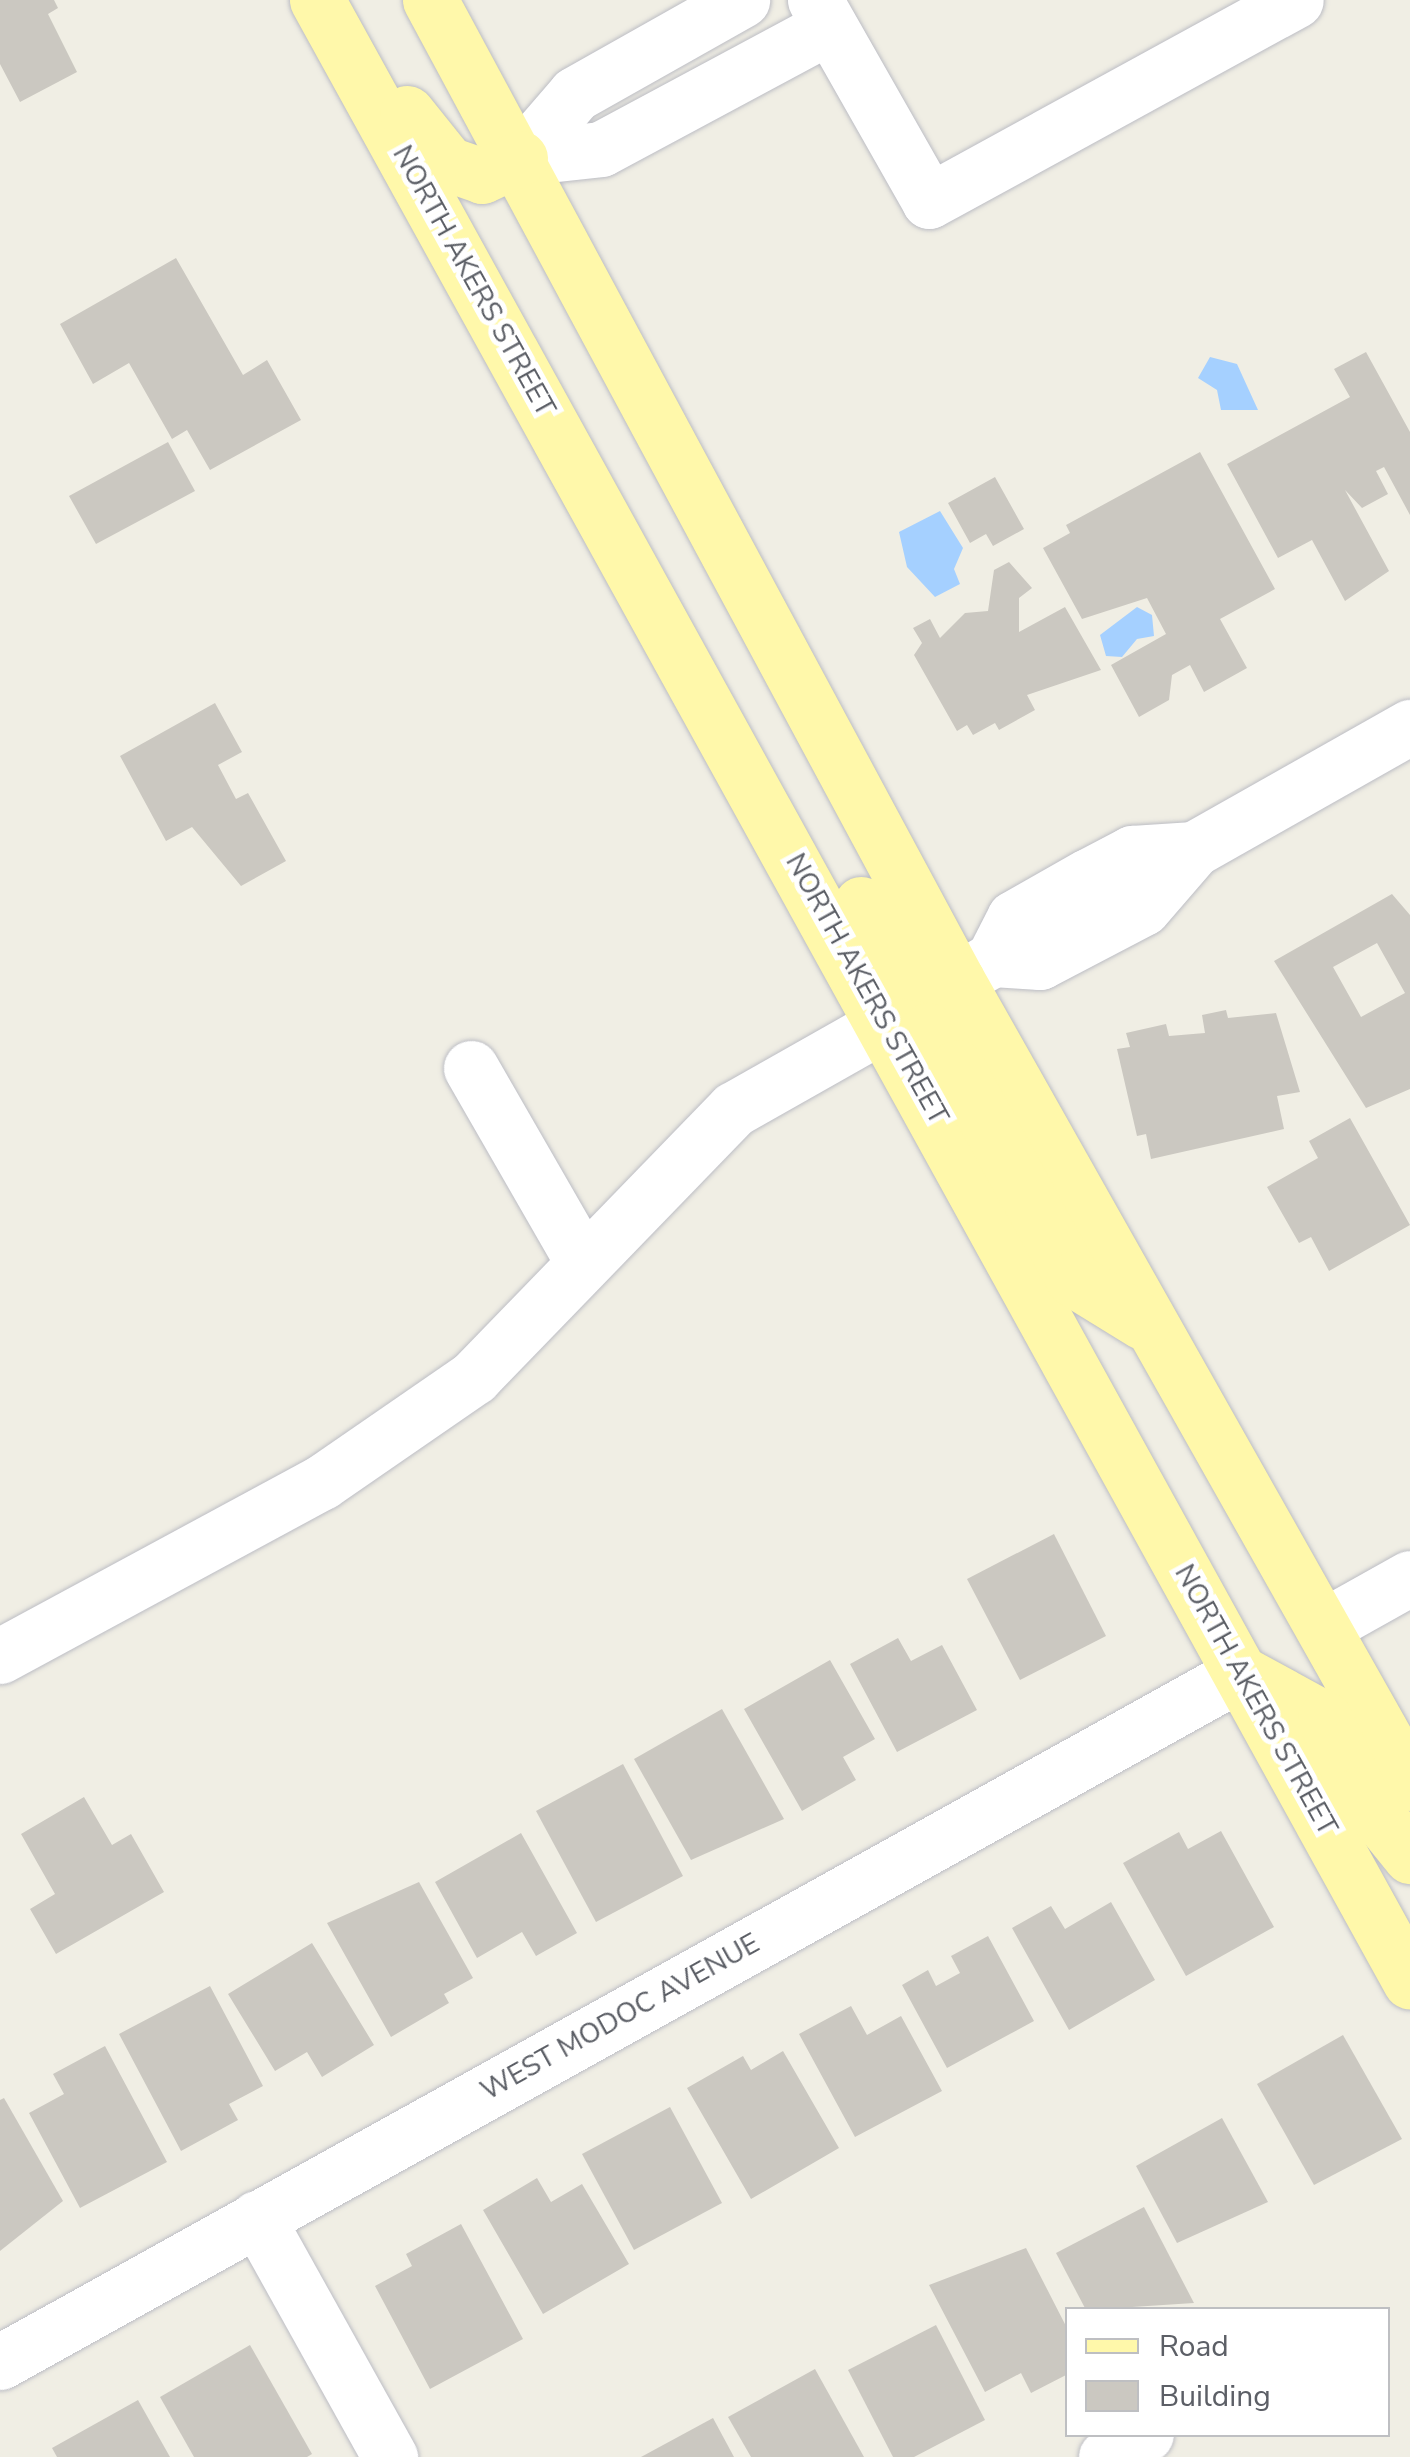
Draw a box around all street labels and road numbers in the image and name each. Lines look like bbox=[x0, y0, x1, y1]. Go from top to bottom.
street label: NORTH AKERS STREET bbox=[385, 140, 563, 422]
street label: NORTH AKERS STREET bbox=[778, 848, 956, 1130]
street label: NORTH AKERS STREET bbox=[1167, 1559, 1345, 1841]
street label: WEST MODOC AVENUE bbox=[475, 1926, 765, 2108]

